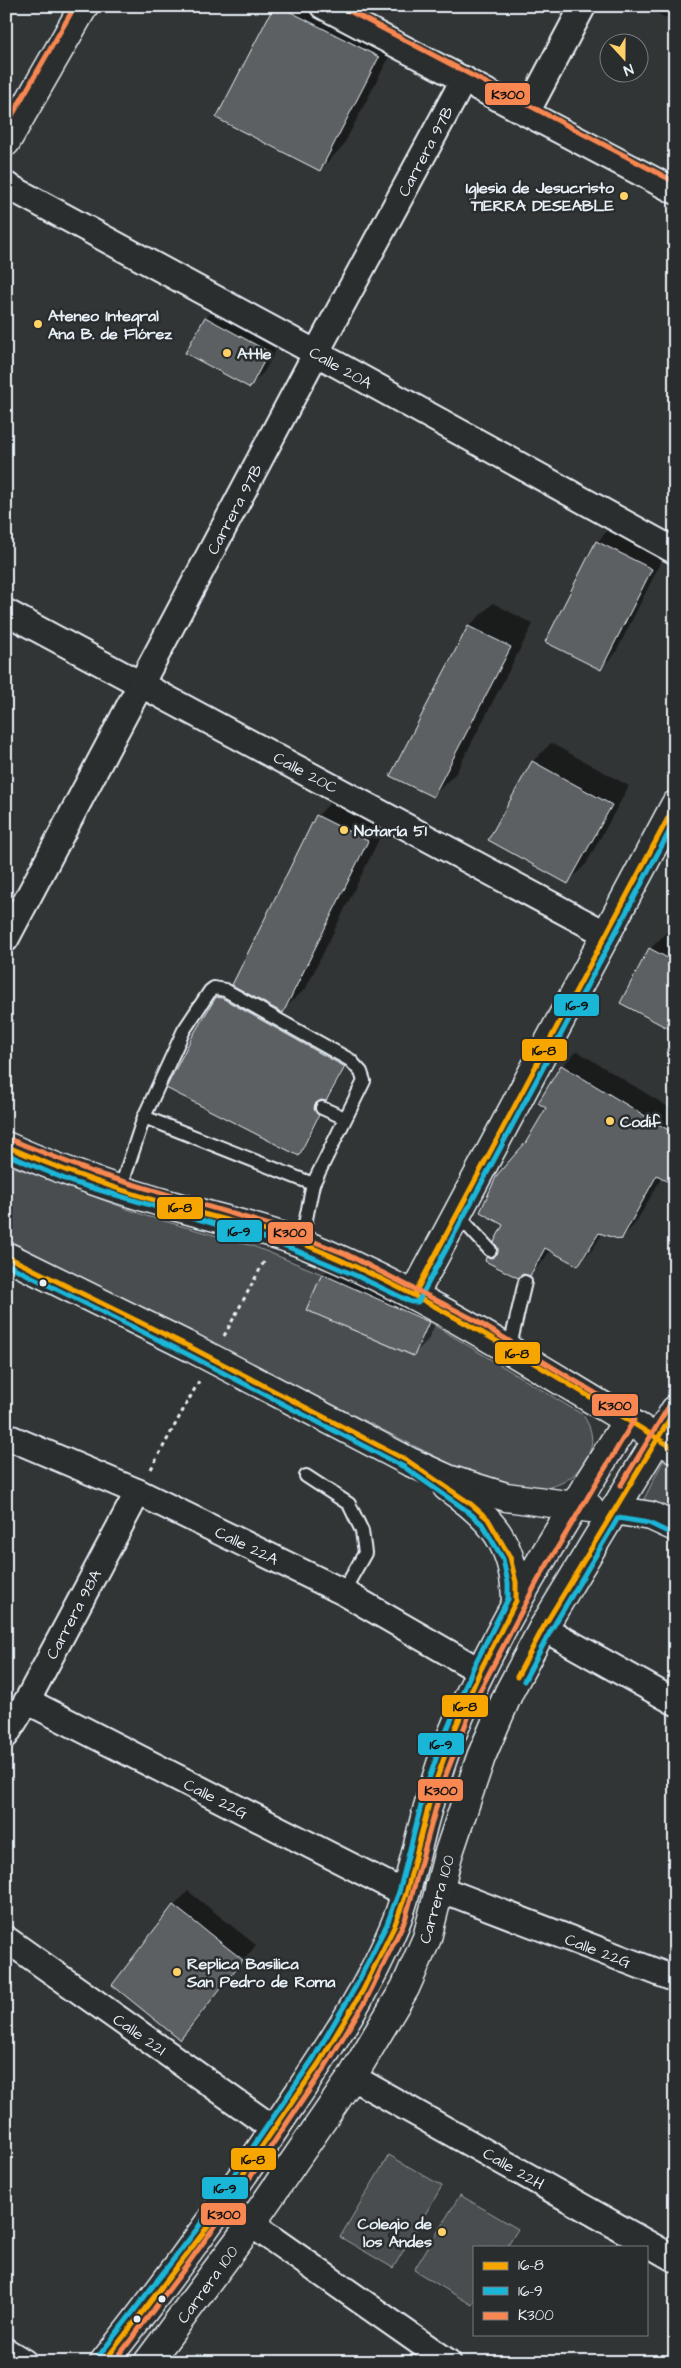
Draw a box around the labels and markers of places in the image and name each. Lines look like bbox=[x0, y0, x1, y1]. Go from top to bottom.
place label: Iglesia de Jesucristo TIERRA DESEABLE bbox=[466, 177, 615, 217]
marker: Iglesia de Jesucristo TIERRA DESEABLE bbox=[618, 190, 630, 202]
place label: Ateneo Integral Ana B. de Flórez bbox=[48, 305, 173, 345]
marker: Ateneo Integral Ana B. de Flórez bbox=[32, 318, 44, 330]
place label: Attle bbox=[237, 343, 272, 365]
marker: Attle bbox=[221, 347, 233, 359]
place label: Notaría 51 bbox=[354, 820, 428, 842]
marker: Notaría 51 bbox=[338, 824, 350, 836]
place label: Codif bbox=[620, 1111, 661, 1133]
marker: Codif bbox=[604, 1115, 616, 1127]
unlabelled marker bbox=[38, 1278, 48, 1288]
place label: Replica Basilica San Pedro de Roma bbox=[186, 1953, 336, 1993]
marker: Replica Basilica San Pedro de Roma bbox=[171, 1966, 183, 1978]
place label: Colegio de los Andes bbox=[358, 2213, 432, 2253]
marker: Colegio de los Andes bbox=[436, 2226, 448, 2238]
unlabelled marker bbox=[157, 2294, 167, 2304]
unlabelled marker bbox=[132, 2314, 142, 2324]

